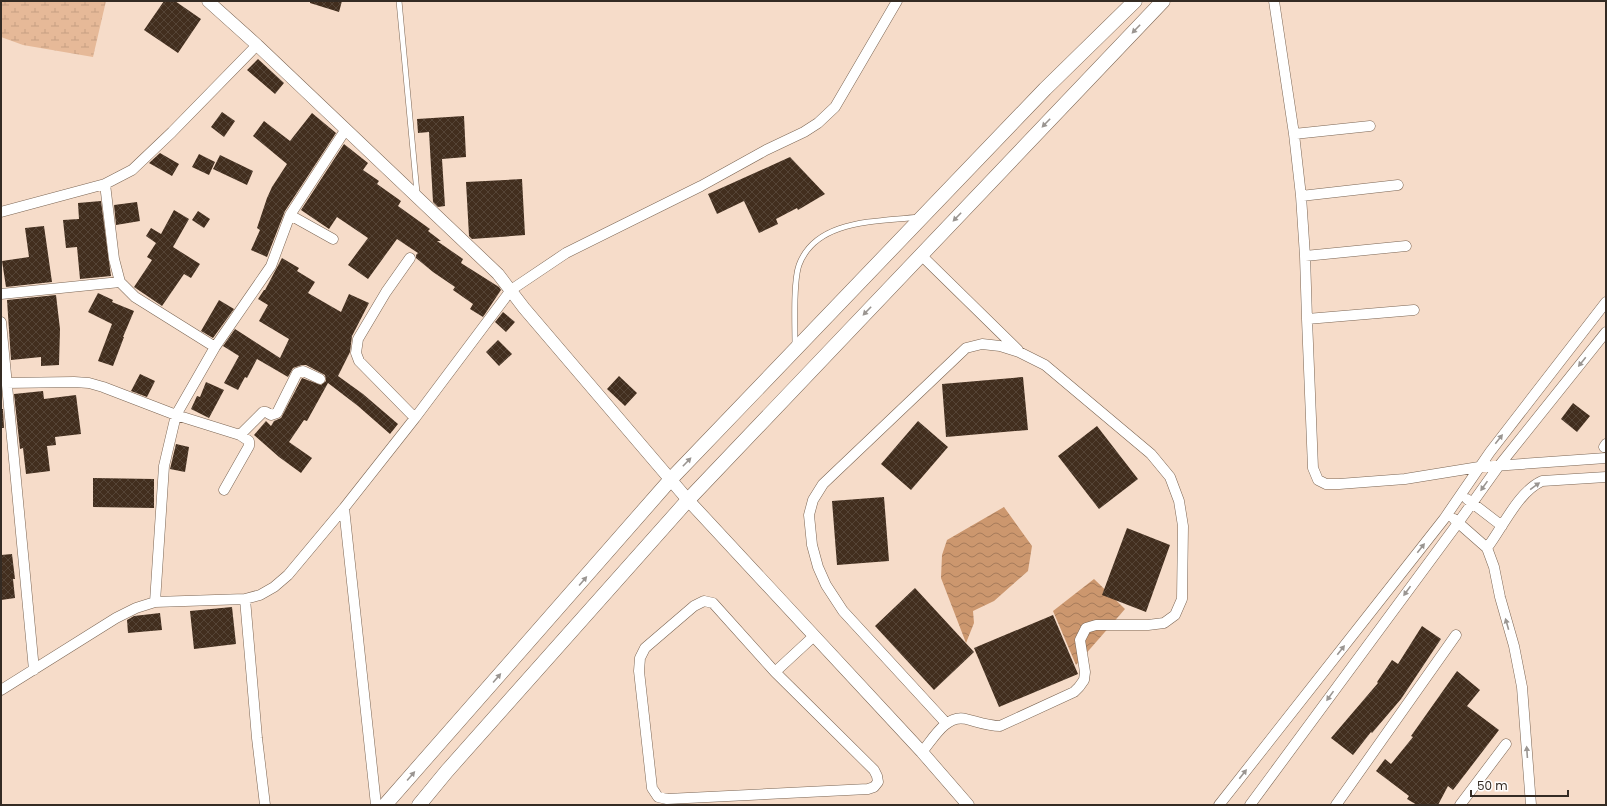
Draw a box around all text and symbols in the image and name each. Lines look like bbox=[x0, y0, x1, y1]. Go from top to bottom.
one-way arrow bbox=[1132, 24, 1141, 34]
one-way arrow bbox=[1042, 118, 1051, 128]
one-way arrow bbox=[952, 212, 962, 222]
one-way arrow bbox=[862, 306, 872, 316]
one-way arrow bbox=[1577, 357, 1586, 367]
one-way arrow bbox=[1495, 434, 1504, 445]
one-way arrow bbox=[683, 457, 692, 467]
one-way arrow bbox=[1480, 481, 1488, 491]
one-way arrow bbox=[1530, 482, 1540, 490]
one-way arrow bbox=[1417, 543, 1426, 554]
one-way arrow bbox=[579, 575, 588, 586]
one-way arrow bbox=[1403, 586, 1412, 597]
one-way arrow bbox=[1504, 618, 1510, 630]
one-way arrow bbox=[1336, 645, 1345, 656]
one-way arrow bbox=[493, 673, 502, 684]
one-way arrow bbox=[1326, 690, 1334, 701]
one-way arrow bbox=[1524, 746, 1531, 758]
one-way arrow bbox=[1239, 769, 1247, 780]
one-way arrow bbox=[407, 771, 416, 781]
scale bar bbox=[1471, 772, 1568, 798]
text: 50 m bbox=[1477, 777, 1508, 794]

